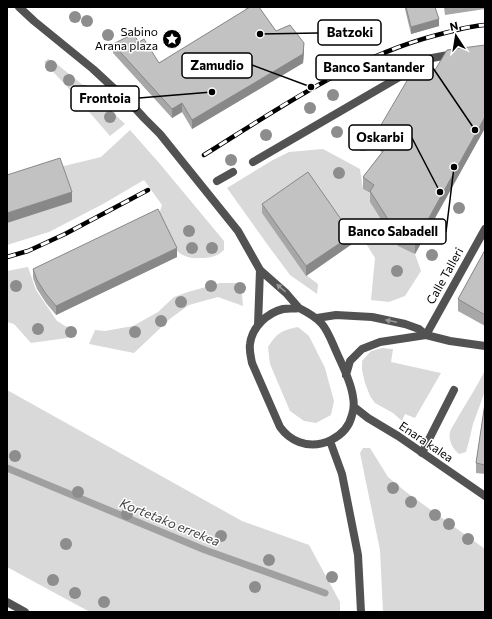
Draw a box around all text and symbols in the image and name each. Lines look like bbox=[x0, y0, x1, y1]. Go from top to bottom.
north arrow bbox=[436, 16, 476, 56]
text: N bbox=[448, 19, 459, 33]
callout: Batzoki bbox=[318, 20, 381, 45]
place label: Sabino Arana plaza bbox=[95, 24, 158, 52]
text: Batzoki bbox=[327, 24, 373, 40]
place icon: Sabino Arana plaza bbox=[161, 28, 183, 50]
callout: Zamudio bbox=[182, 53, 252, 78]
callout: Banco Santander bbox=[316, 55, 433, 80]
text: Zamudio bbox=[190, 57, 244, 73]
text: Banco Santander bbox=[323, 59, 425, 75]
callout: Frontoia bbox=[71, 86, 139, 111]
text: Frontoia bbox=[79, 90, 131, 106]
callout: Oskarbi bbox=[349, 125, 412, 150]
text: Oskarbi bbox=[356, 129, 404, 145]
callout: Banco Sabadell bbox=[339, 219, 446, 244]
text: Banco Sabadell bbox=[348, 223, 438, 239]
street label: Calle Talleri bbox=[423, 245, 465, 306]
one-way arrow bbox=[276, 284, 286, 293]
one-way arrow bbox=[384, 317, 397, 323]
street label: Enara kalea bbox=[397, 418, 456, 464]
water label: Kortetako errekea bbox=[118, 495, 223, 549]

